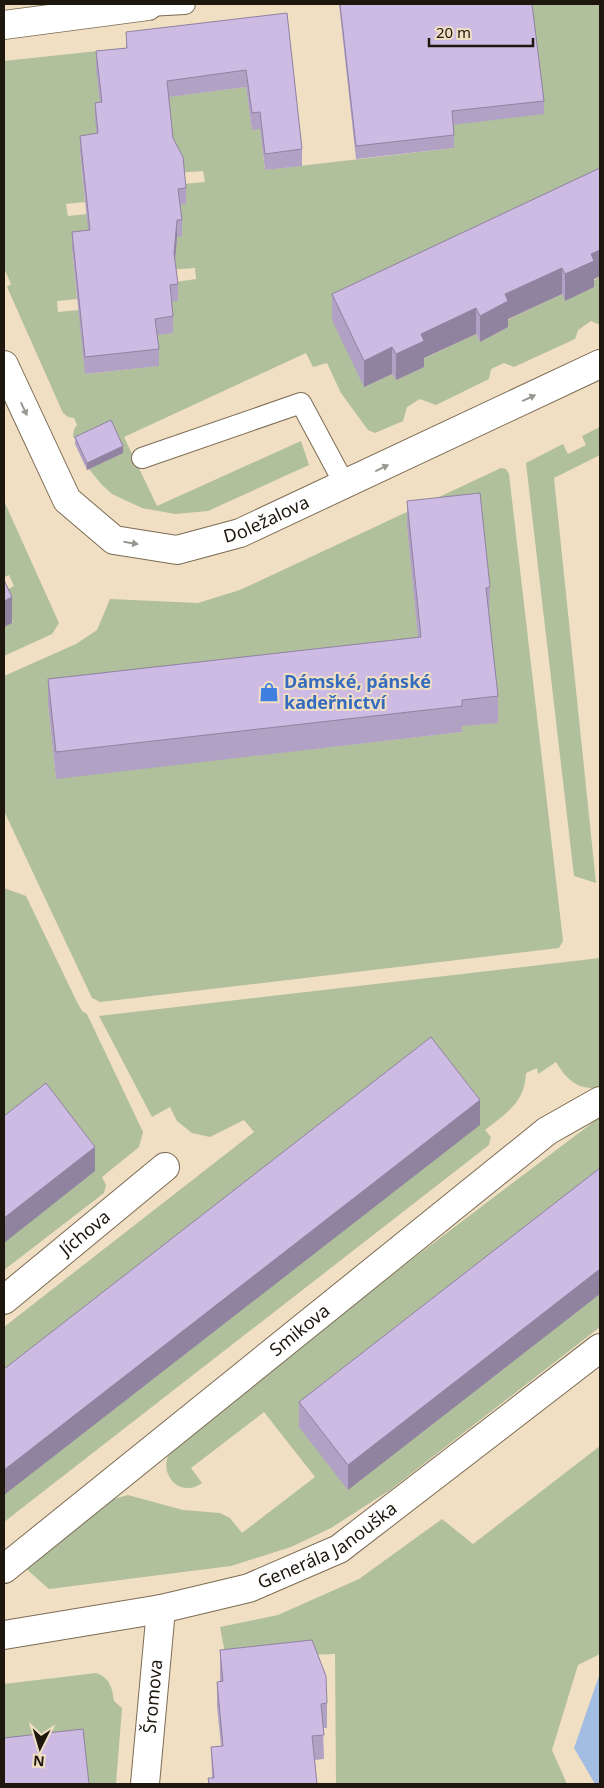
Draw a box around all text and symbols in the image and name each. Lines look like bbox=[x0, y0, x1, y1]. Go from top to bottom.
scale bar bbox=[429, 15, 533, 47]
text: 20 m bbox=[436, 22, 471, 42]
one-way arrow bbox=[522, 394, 536, 402]
one-way arrow bbox=[21, 402, 29, 416]
one-way arrow bbox=[375, 464, 389, 472]
street label: Doležalova bbox=[221, 489, 313, 548]
one-way arrow bbox=[124, 539, 140, 547]
place label: Dámské, pánské kadeřnictví bbox=[284, 669, 431, 714]
shop icon: Dámské, pánské kadeřnictví bbox=[258, 681, 280, 703]
street label: Jíchova bbox=[52, 1204, 115, 1262]
street label: Smikova bbox=[264, 1298, 334, 1361]
street label: Generála Janouška bbox=[253, 1496, 401, 1594]
street label: Šromova bbox=[137, 1658, 167, 1734]
north arrow bbox=[15, 1723, 65, 1773]
text: N bbox=[32, 1751, 45, 1771]

